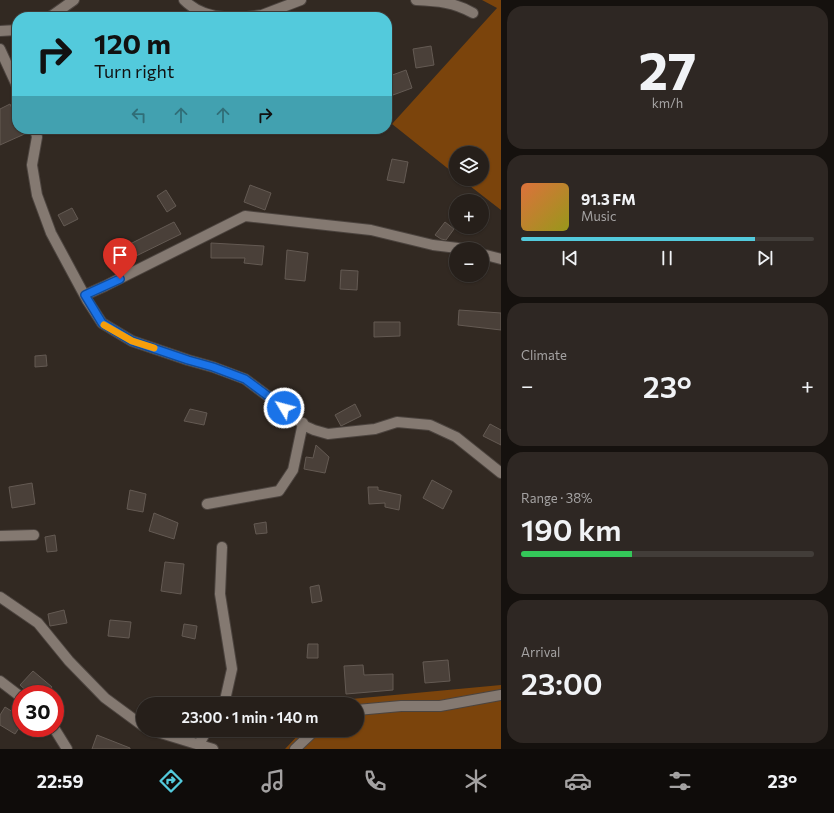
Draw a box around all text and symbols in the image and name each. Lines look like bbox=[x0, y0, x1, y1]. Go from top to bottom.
text: 120 m bbox=[94, 26, 171, 60]
icon: right bbox=[28, 28, 80, 80]
text: 27 bbox=[639, 37, 696, 101]
text: Turn right bbox=[94, 60, 174, 82]
text: km/h bbox=[652, 95, 683, 111]
icon: left bbox=[128, 104, 150, 126]
icon: ahead bbox=[170, 104, 192, 126]
icon: ahead bbox=[212, 104, 234, 126]
icon: right bbox=[254, 104, 276, 126]
map controls bbox=[449, 146, 489, 282]
button: layers bbox=[449, 146, 489, 186]
text: 91.3 FM bbox=[581, 190, 636, 208]
button: + bbox=[449, 194, 489, 234]
text: Music bbox=[581, 208, 616, 224]
pin bbox=[103, 238, 137, 279]
button: − bbox=[449, 242, 489, 282]
icon: arrive bbox=[109, 244, 131, 266]
icon: previous bbox=[559, 247, 581, 269]
icon: pause bbox=[656, 247, 678, 269]
icon: next bbox=[754, 247, 776, 269]
text: Climate bbox=[521, 347, 567, 363]
text: 23° bbox=[643, 367, 692, 404]
text: − bbox=[521, 372, 534, 399]
text: + bbox=[801, 372, 814, 399]
position arrow bbox=[263, 387, 305, 429]
text: Range · 38% bbox=[521, 490, 593, 506]
text: 190 km bbox=[521, 510, 621, 547]
text: Arrival bbox=[521, 644, 560, 660]
text: 23:00 bbox=[521, 664, 603, 701]
speed limit sign: 30 bbox=[12, 685, 64, 737]
text: 23:00 · 1 min · 140 m bbox=[182, 708, 318, 726]
icon: directions bbox=[157, 767, 185, 795]
icon: music bbox=[259, 767, 287, 795]
icon: phone bbox=[361, 767, 389, 795]
icon: climate bbox=[462, 767, 490, 795]
icon: car bbox=[564, 767, 592, 795]
icon: filters bbox=[666, 767, 694, 795]
text: 22:59 bbox=[37, 770, 84, 792]
text: 23° bbox=[767, 770, 797, 792]

